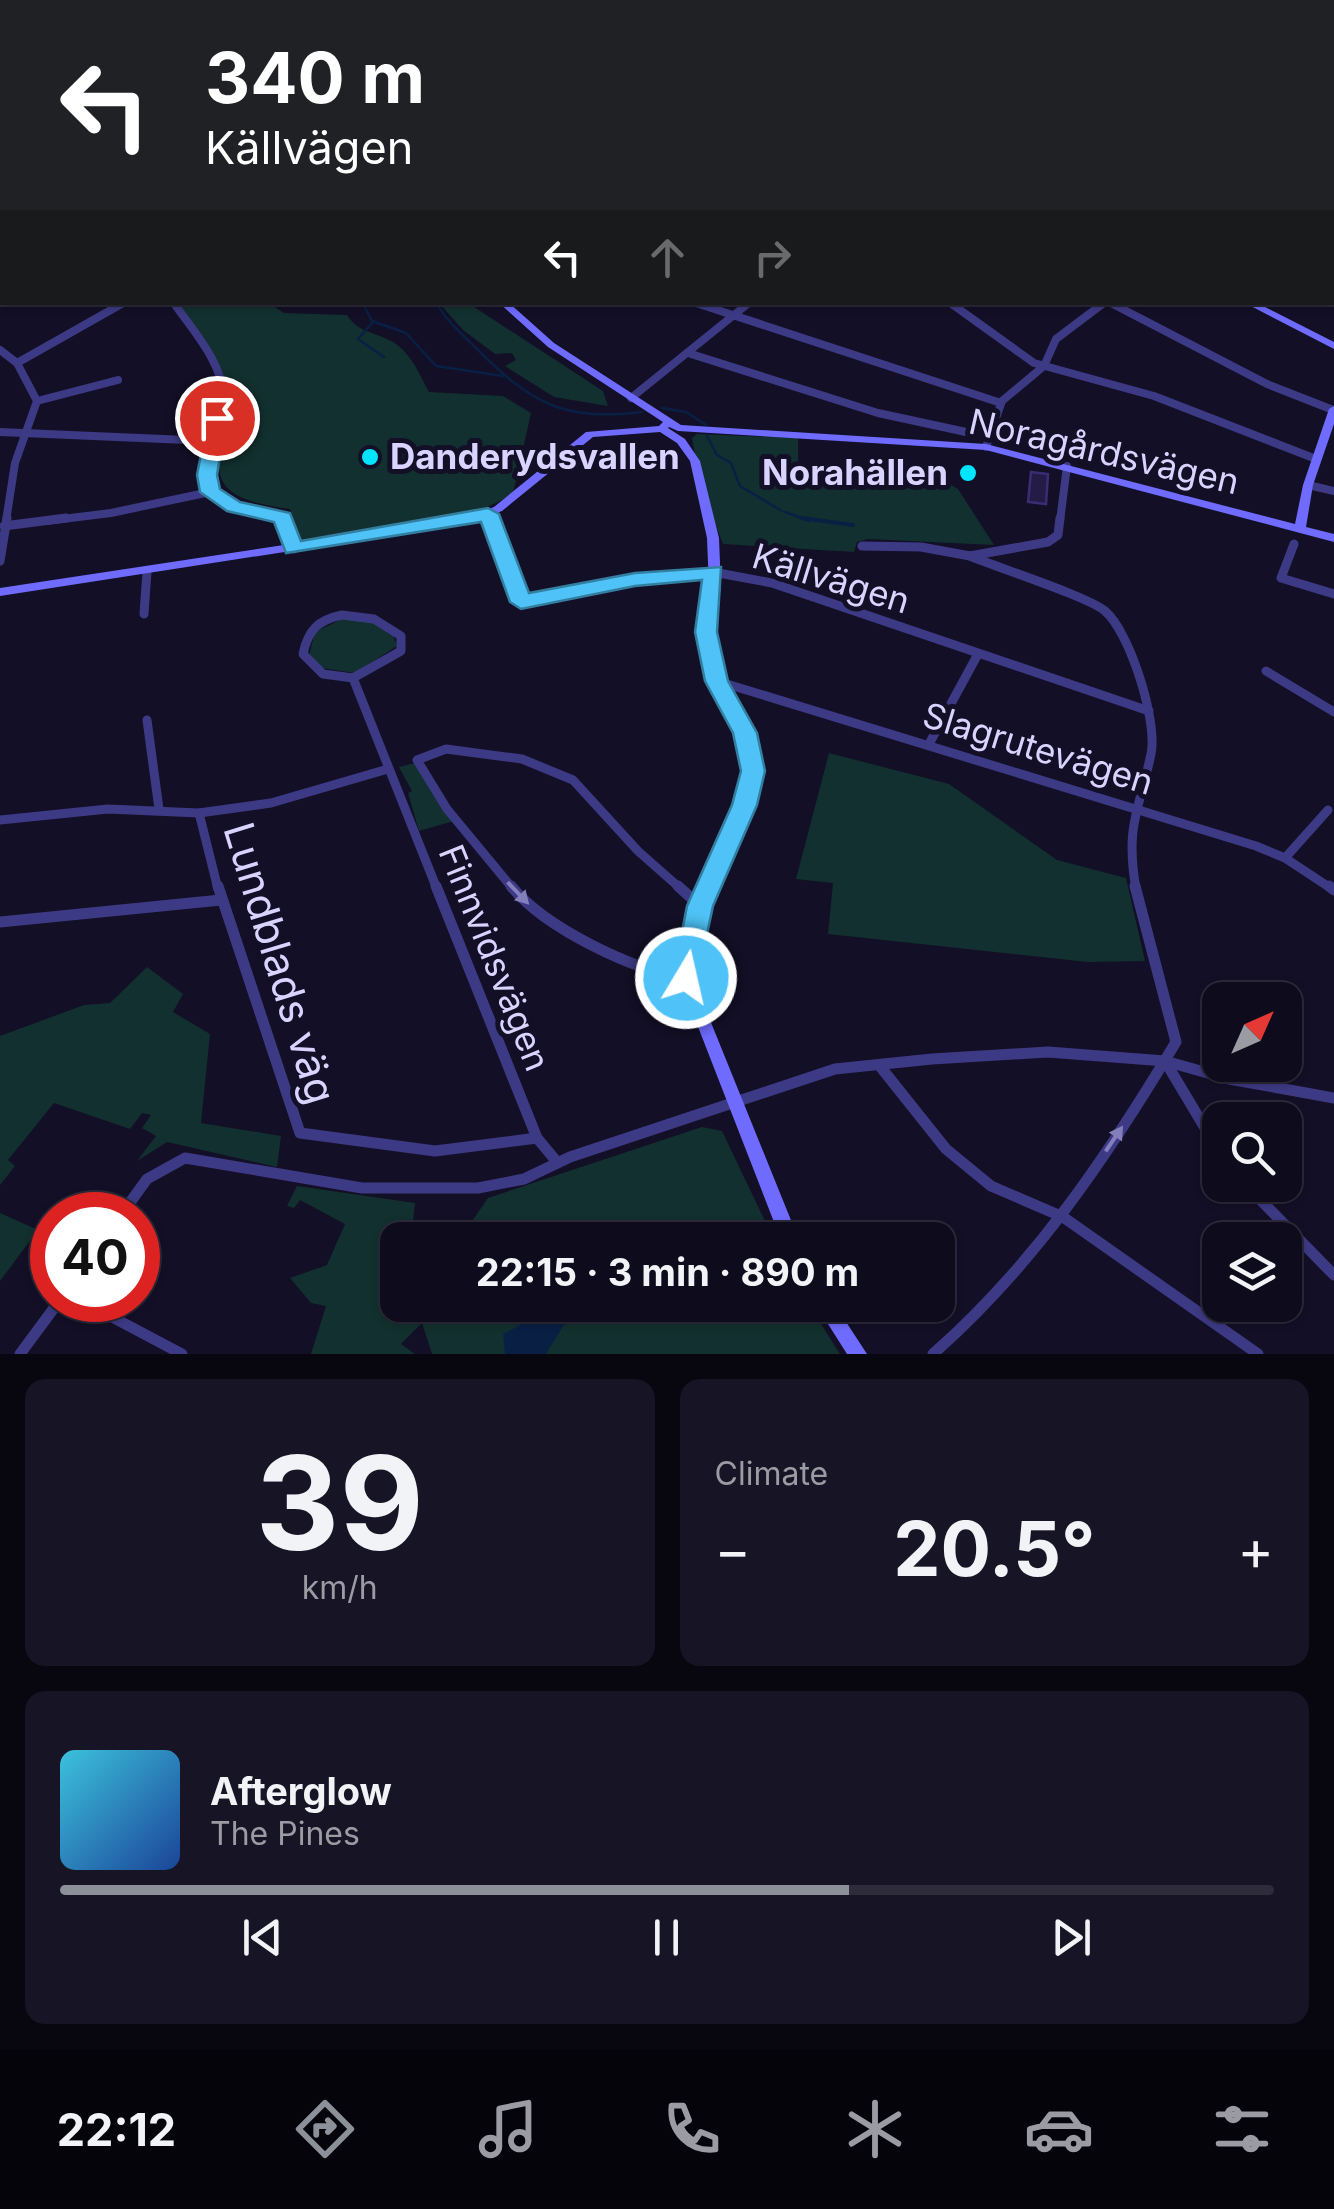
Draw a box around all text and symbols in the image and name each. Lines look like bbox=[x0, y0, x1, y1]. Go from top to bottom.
text: 340 m bbox=[205, 35, 425, 120]
icon: left bbox=[40, 40, 170, 170]
text: Källvägen bbox=[205, 120, 413, 175]
icon: left bbox=[535, 230, 590, 285]
icon: ahead bbox=[640, 230, 695, 285]
icon: right bbox=[745, 230, 800, 285]
pin bbox=[175, 376, 260, 461]
icon: arrive bbox=[190, 391, 245, 446]
street label: Noragårdsvägen bbox=[965, 400, 1243, 502]
place label: Danderydsvallen bbox=[390, 435, 680, 477]
marker: Danderydsvallen bbox=[359, 446, 381, 468]
place label: Norahällen bbox=[762, 451, 948, 493]
marker: Norahällen bbox=[957, 462, 979, 484]
street label: Källvägen bbox=[748, 534, 915, 622]
street label: Slagrutevägen bbox=[918, 693, 1158, 803]
street label: Lundblads väg bbox=[214, 816, 347, 1109]
street label: Finnvidsvägen bbox=[431, 839, 559, 1077]
one-way arrow bbox=[506, 880, 529, 904]
position arrow bbox=[634, 926, 738, 1030]
north arrow bbox=[1202, 982, 1302, 1082]
map controls bbox=[1202, 982, 1302, 1322]
button: search bbox=[1202, 1102, 1302, 1202]
one-way arrow bbox=[1105, 1125, 1123, 1153]
speed limit sign: 40 bbox=[30, 1192, 160, 1322]
button: layers bbox=[1202, 1222, 1302, 1322]
text: 22:15 · 3 min · 890 m bbox=[476, 1249, 859, 1295]
text: 39 bbox=[256, 1424, 424, 1581]
text: Climate bbox=[715, 1454, 828, 1493]
text: 20.5° bbox=[893, 1503, 1095, 1594]
text: − bbox=[715, 1517, 751, 1583]
text: + bbox=[1238, 1517, 1274, 1583]
text: km/h bbox=[302, 1568, 378, 1607]
text: Afterglow bbox=[210, 1768, 392, 1814]
text: The Pines bbox=[210, 1814, 360, 1853]
icon: previous bbox=[235, 1910, 290, 1965]
icon: pause bbox=[639, 1910, 694, 1965]
icon: next bbox=[1044, 1910, 1099, 1965]
icon: directions bbox=[290, 2094, 360, 2164]
icon: music bbox=[473, 2094, 543, 2164]
icon: phone bbox=[657, 2094, 727, 2164]
icon: climate bbox=[840, 2094, 910, 2164]
icon: car bbox=[1024, 2094, 1094, 2164]
icon: filters bbox=[1207, 2094, 1277, 2164]
text: 22:12 bbox=[57, 2102, 176, 2157]

